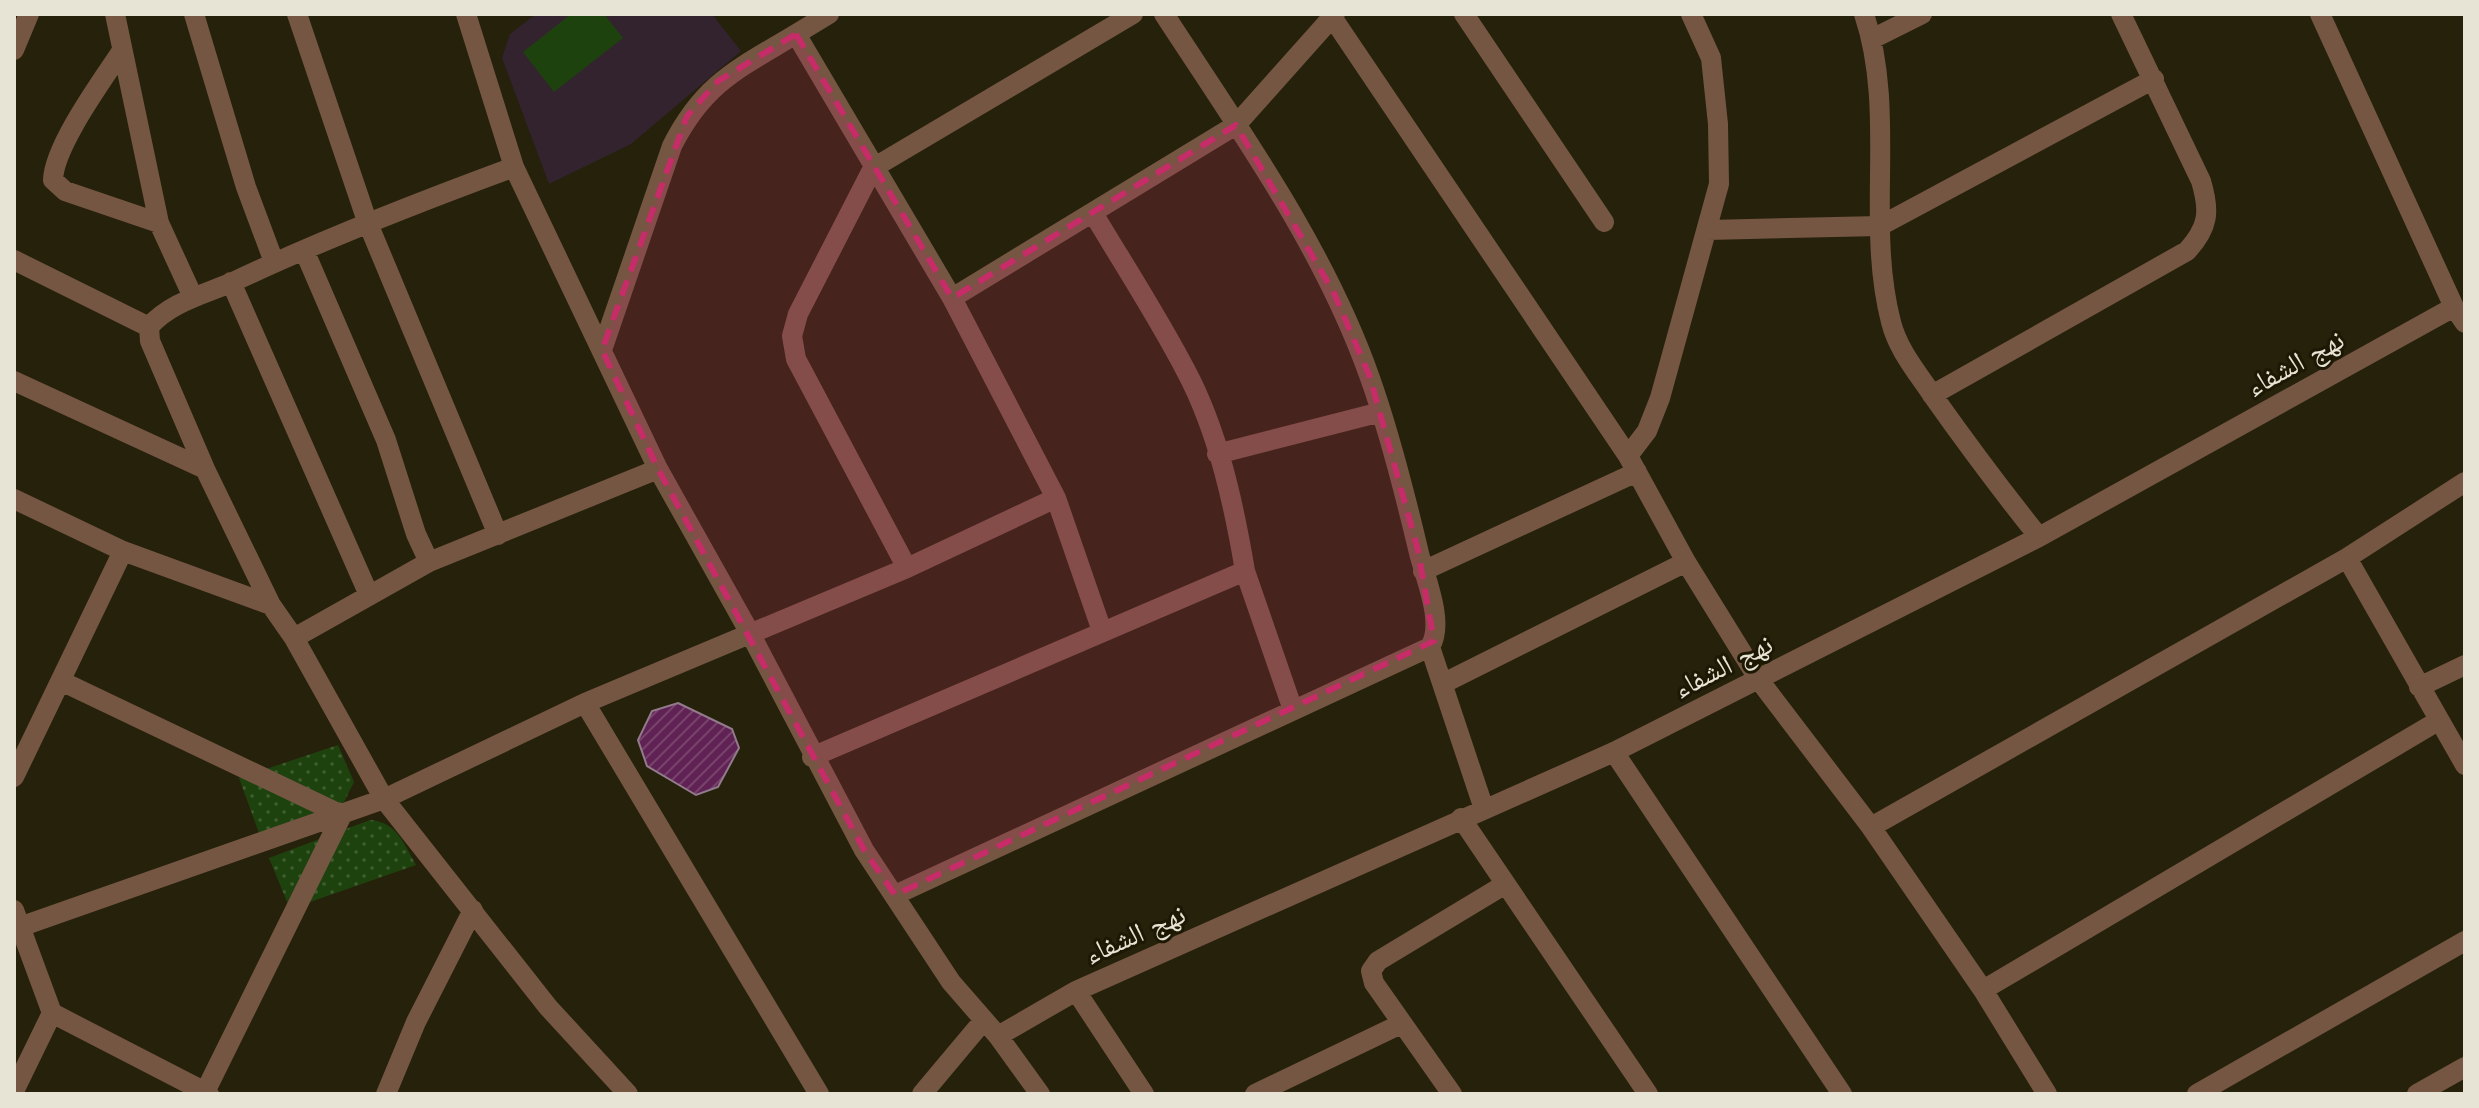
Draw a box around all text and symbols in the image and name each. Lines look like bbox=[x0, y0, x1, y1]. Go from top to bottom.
street label: نهج الشفاء bbox=[2238, 319, 2352, 407]
street label: نهج الشفاء bbox=[1666, 624, 1780, 708]
street label: نهج الشفاء bbox=[1078, 894, 1192, 974]

